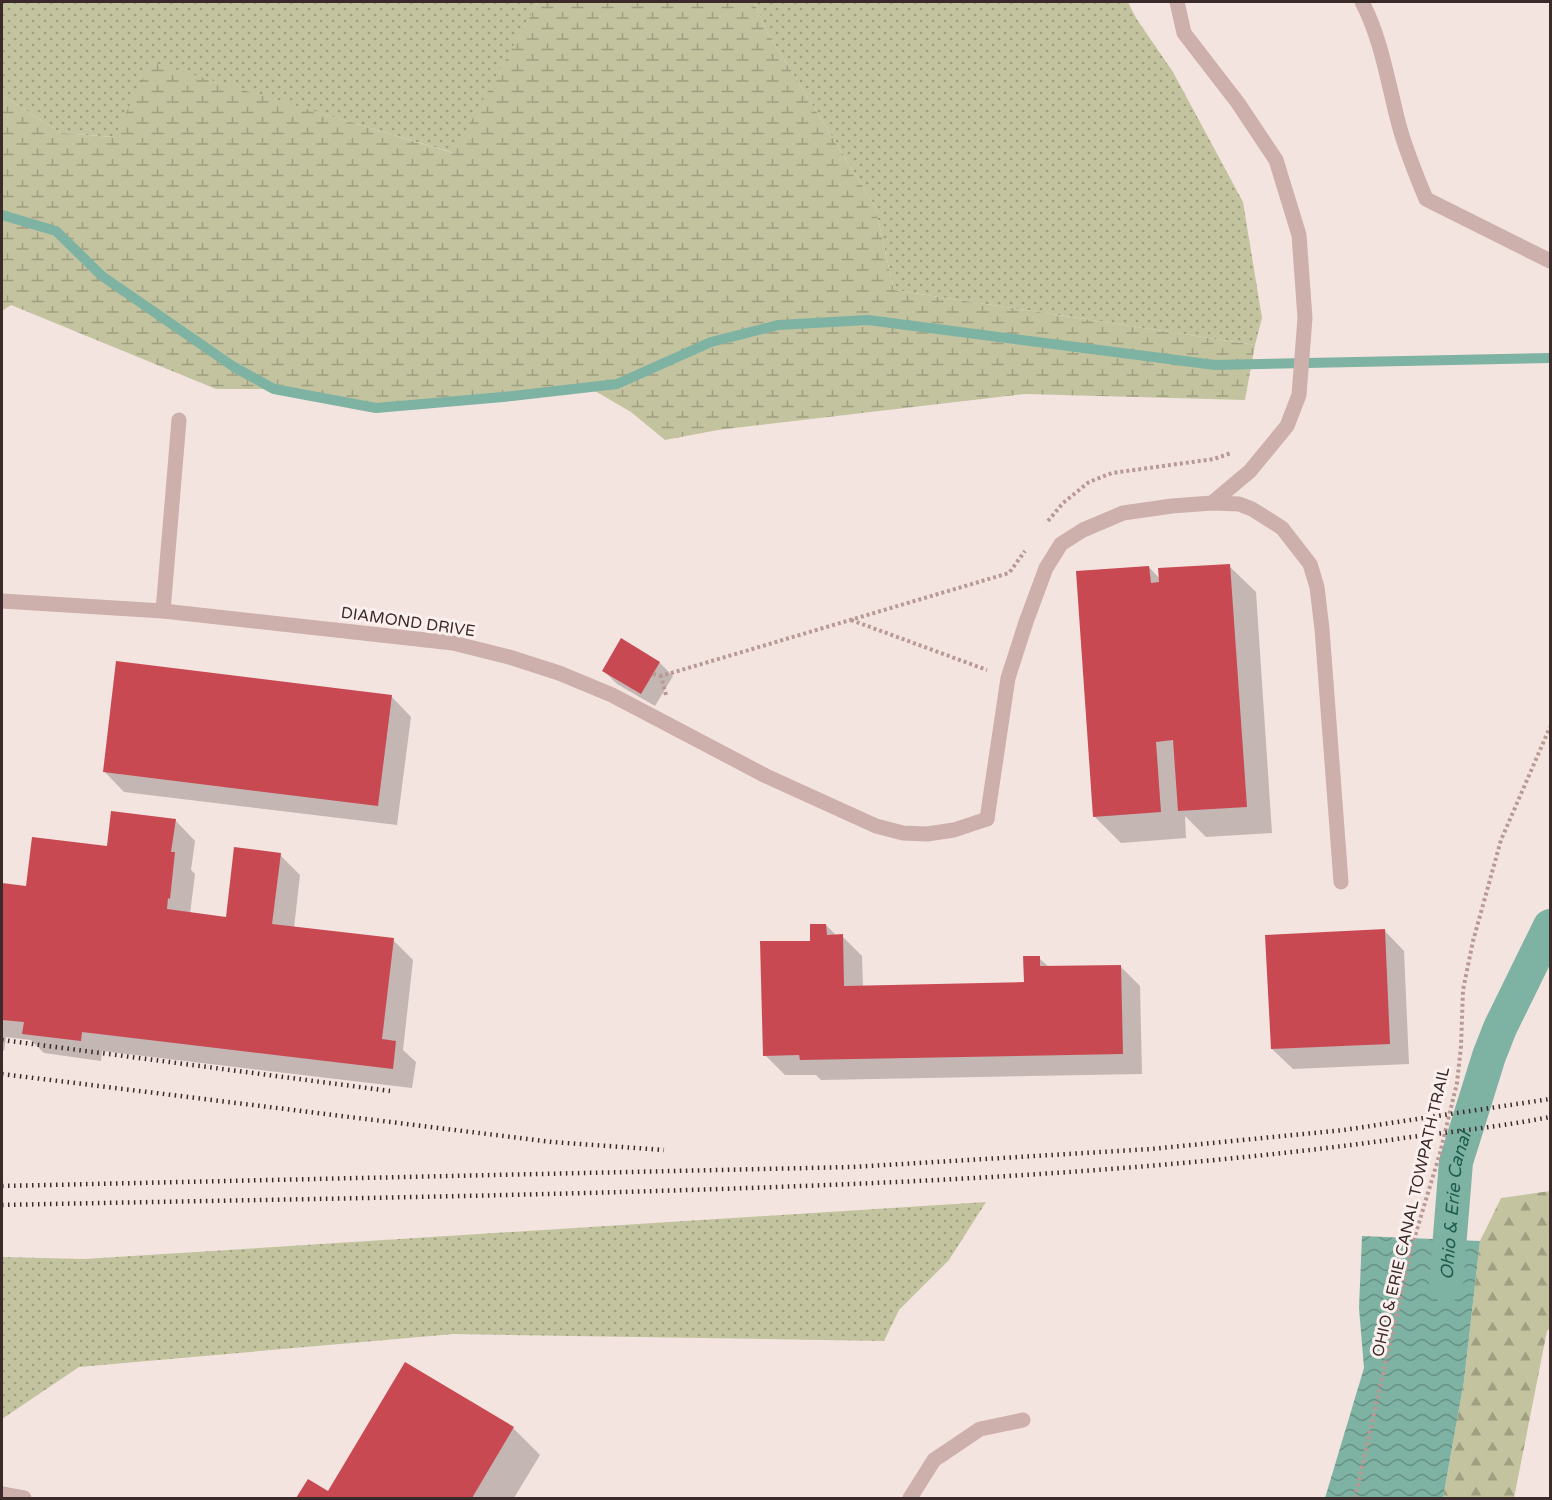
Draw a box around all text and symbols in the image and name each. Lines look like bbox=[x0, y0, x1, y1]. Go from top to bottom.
street label: DIAMOND DRIVE bbox=[340, 603, 476, 641]
street label: OHIO & ERIE CANAL TOWPATH TRAIL bbox=[1368, 1065, 1454, 1359]
water label: Ohio & Erie Canal bbox=[1435, 1126, 1477, 1281]

